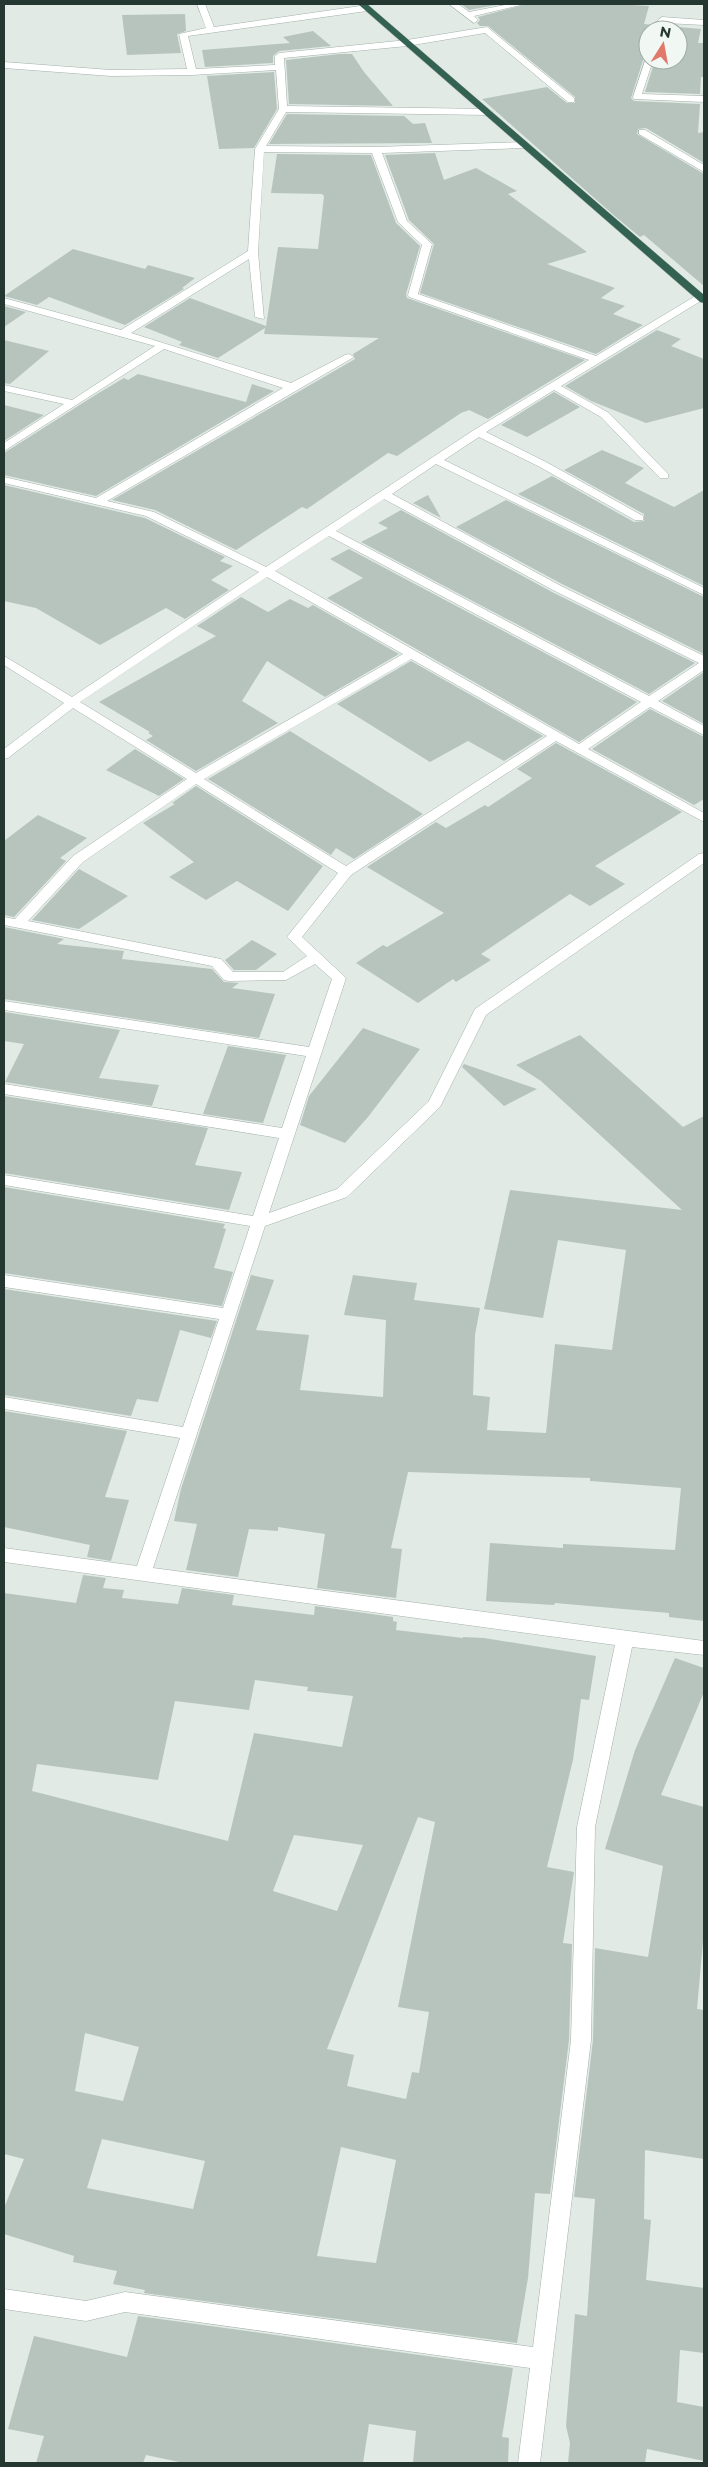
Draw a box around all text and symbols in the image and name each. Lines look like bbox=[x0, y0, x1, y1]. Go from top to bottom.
north arrow bbox=[638, 20, 688, 70]
text: N bbox=[658, 22, 673, 42]

